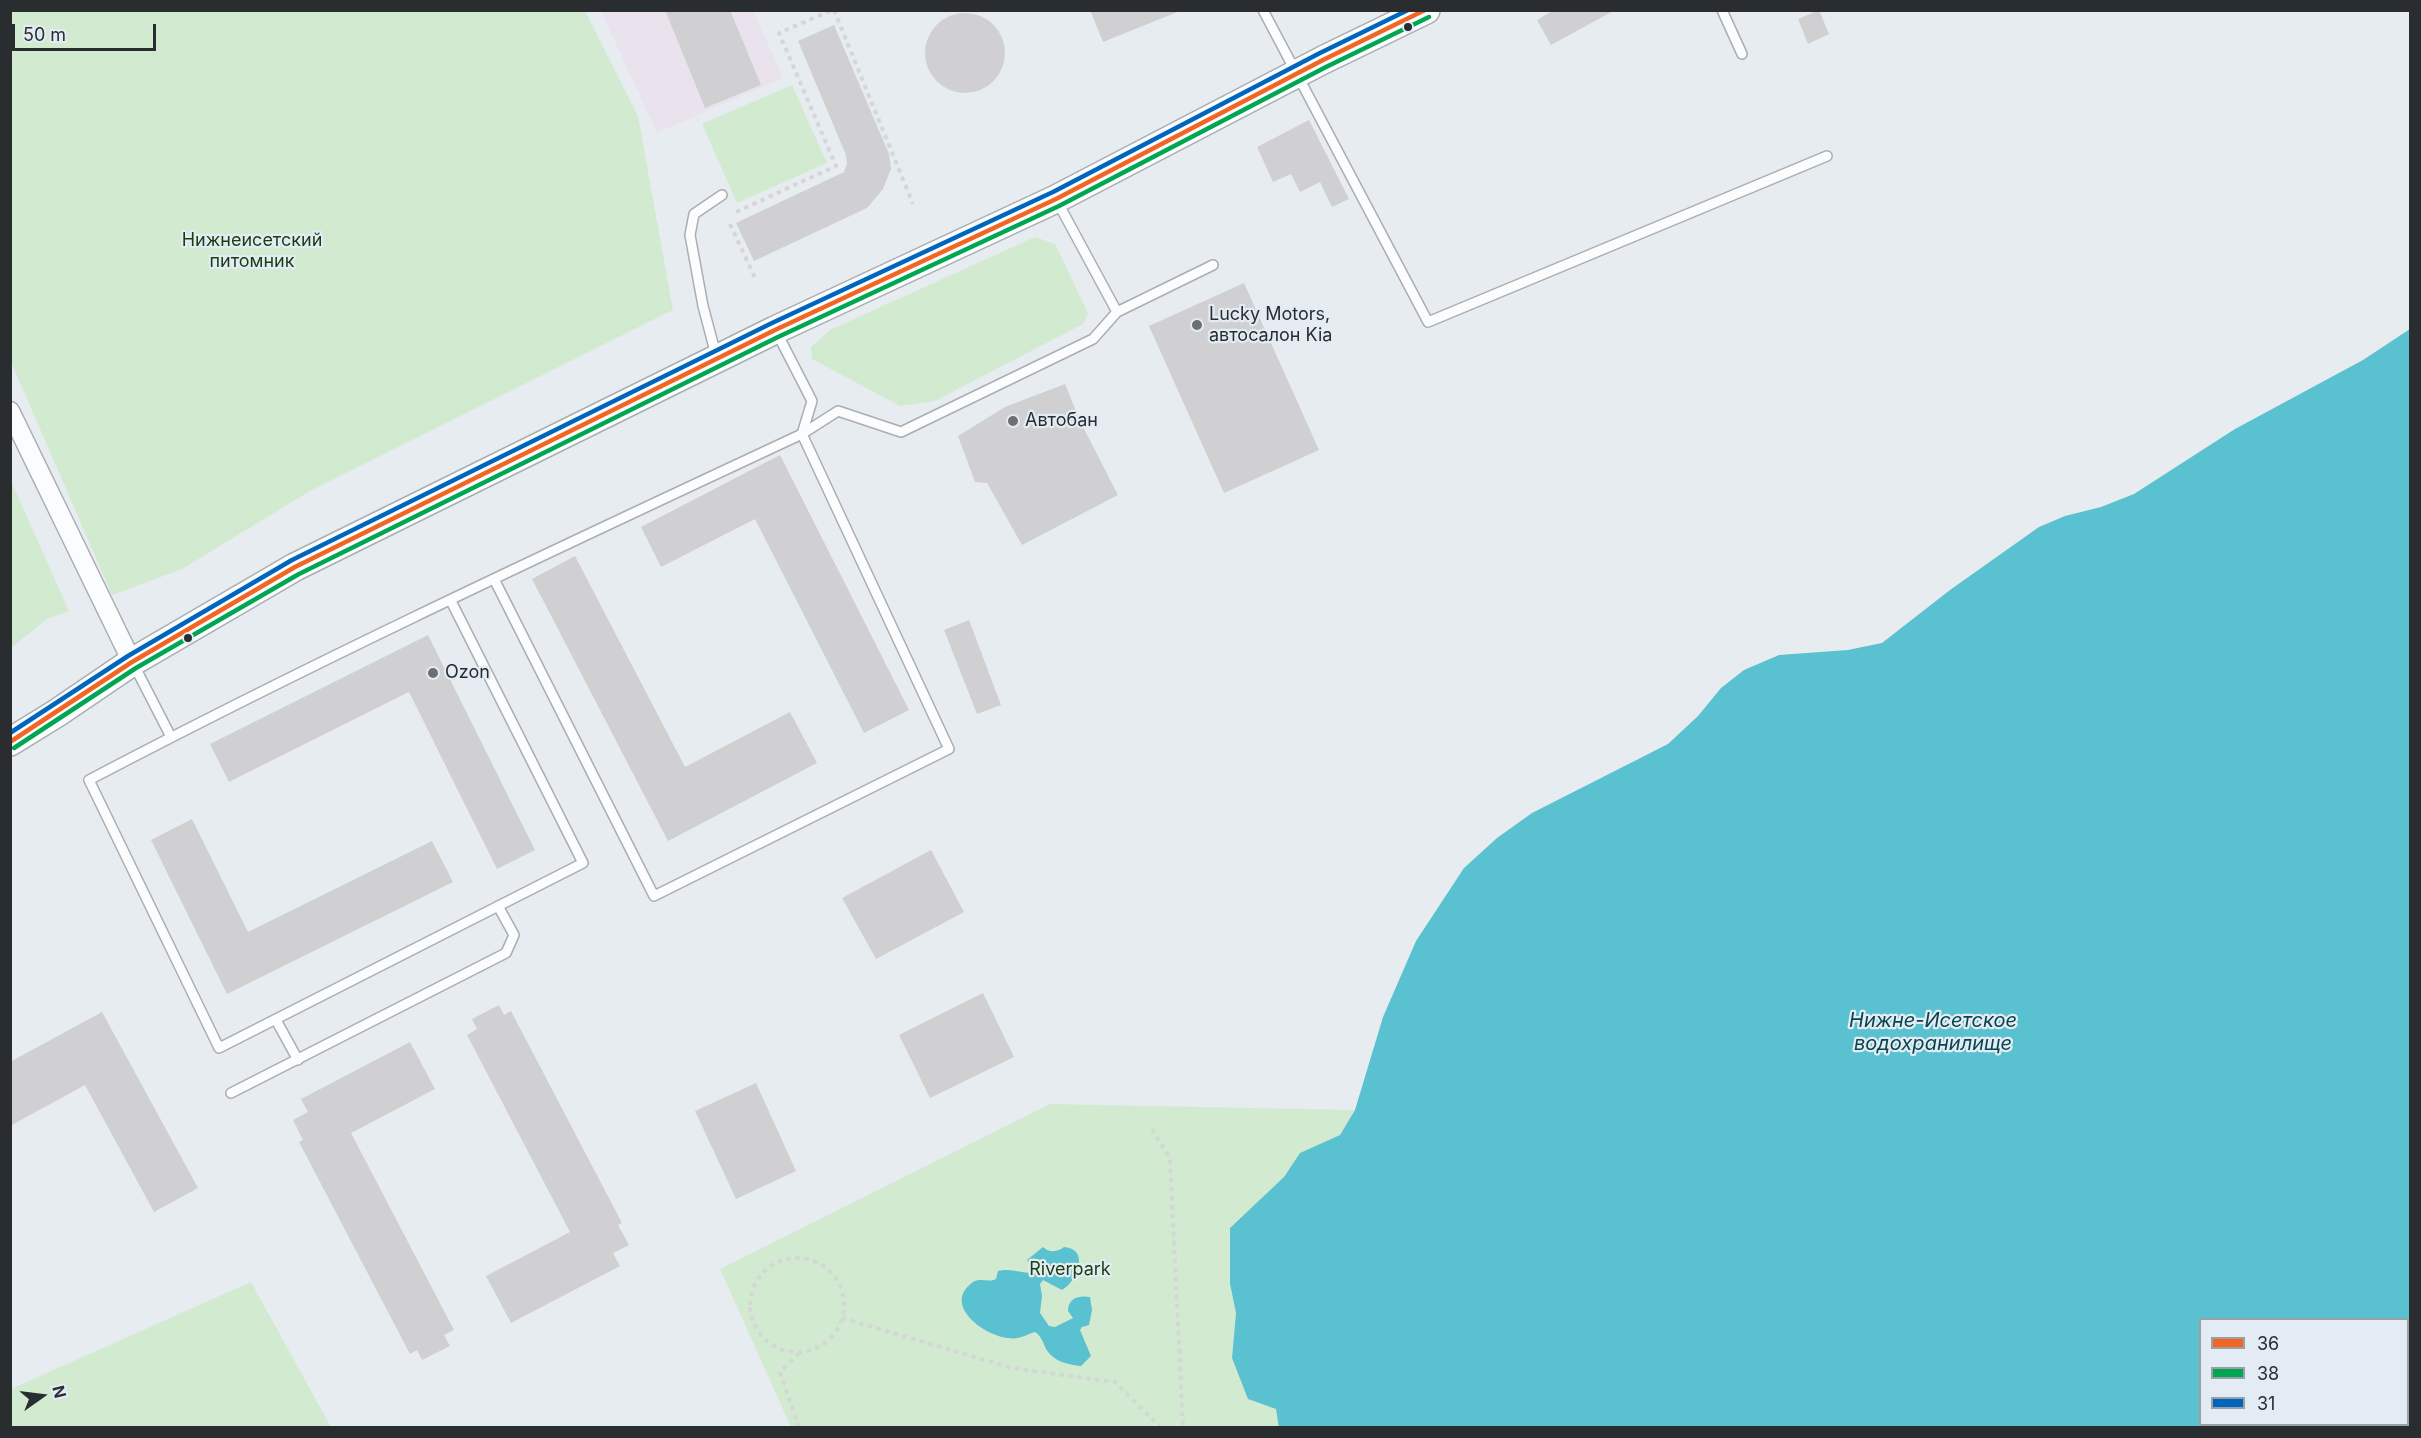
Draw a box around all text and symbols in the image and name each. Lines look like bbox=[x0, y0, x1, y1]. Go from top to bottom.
scale bar bbox=[15, 12, 159, 50]
unlabelled marker bbox=[1402, 21, 1414, 33]
text: 50 m bbox=[23, 24, 66, 45]
park label: Нижнеисетский питомник bbox=[182, 230, 322, 272]
place label: Lucky Motors, автосалон Kia bbox=[1209, 304, 1332, 346]
marker: Lucky Motors, автосалон Kia bbox=[1190, 318, 1204, 332]
place label: Автобан bbox=[1025, 410, 1098, 432]
marker: Автобан bbox=[1006, 414, 1020, 428]
unlabelled marker bbox=[182, 632, 194, 644]
place label: Ozon bbox=[445, 662, 490, 684]
marker: Ozon bbox=[426, 666, 440, 680]
water label: Нижне-Исетское водохранилище bbox=[1849, 1009, 2017, 1056]
park label: Riverpark bbox=[1029, 1259, 1111, 1281]
legend bbox=[2199, 1318, 2409, 1426]
text: 36 bbox=[2257, 1333, 2279, 1354]
text: 38 bbox=[2257, 1363, 2279, 1384]
north arrow bbox=[12, 1366, 72, 1426]
text: N bbox=[48, 1383, 71, 1400]
text: 31 bbox=[2257, 1393, 2275, 1414]

